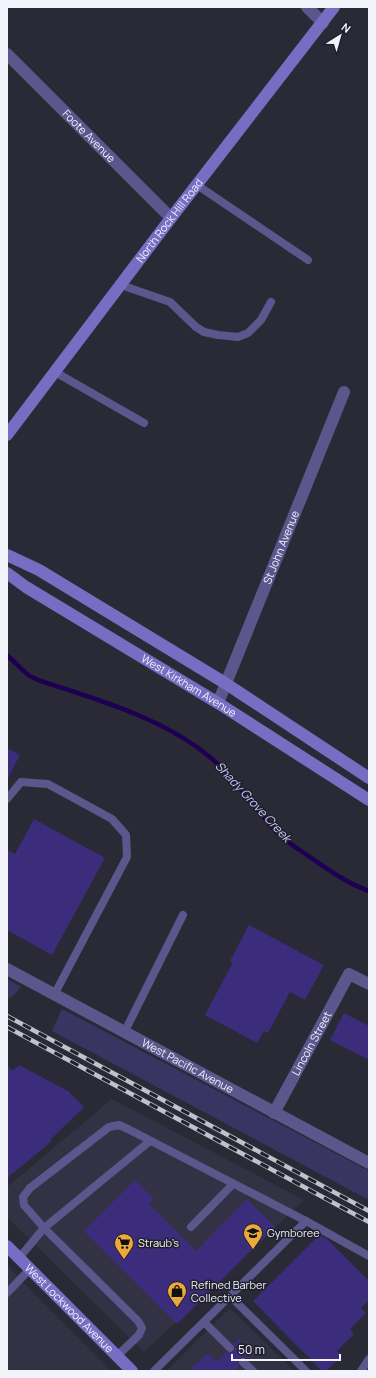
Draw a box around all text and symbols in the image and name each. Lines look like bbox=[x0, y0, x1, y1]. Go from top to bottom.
north arrow bbox=[320, 16, 360, 56]
text: N bbox=[339, 19, 354, 36]
street label: Foote Avenue bbox=[60, 106, 119, 166]
street label: North Rock Hill Road bbox=[132, 175, 206, 265]
street label: St John Avenue bbox=[259, 508, 302, 586]
street label: West Kirkham Avenue bbox=[139, 650, 240, 720]
water label: Shady Grove Creek bbox=[211, 758, 297, 847]
street label: Lincoln Street bbox=[288, 1009, 334, 1078]
street label: West Pacific Avenue bbox=[139, 1035, 237, 1096]
school or university icon: Gymboree bbox=[242, 1222, 264, 1250]
place label: Gymboree bbox=[267, 1225, 320, 1240]
supermarket icon: Straub’s bbox=[113, 1232, 135, 1260]
place label: Straub’s bbox=[138, 1235, 179, 1250]
street label: West Lockwood Avenue bbox=[22, 1260, 118, 1356]
place label: Refined Barber Collective bbox=[191, 1277, 266, 1305]
shop icon: Refined Barber Collective bbox=[166, 1280, 188, 1308]
scale bar bbox=[232, 1336, 340, 1362]
text: 50 m bbox=[238, 1341, 265, 1358]

